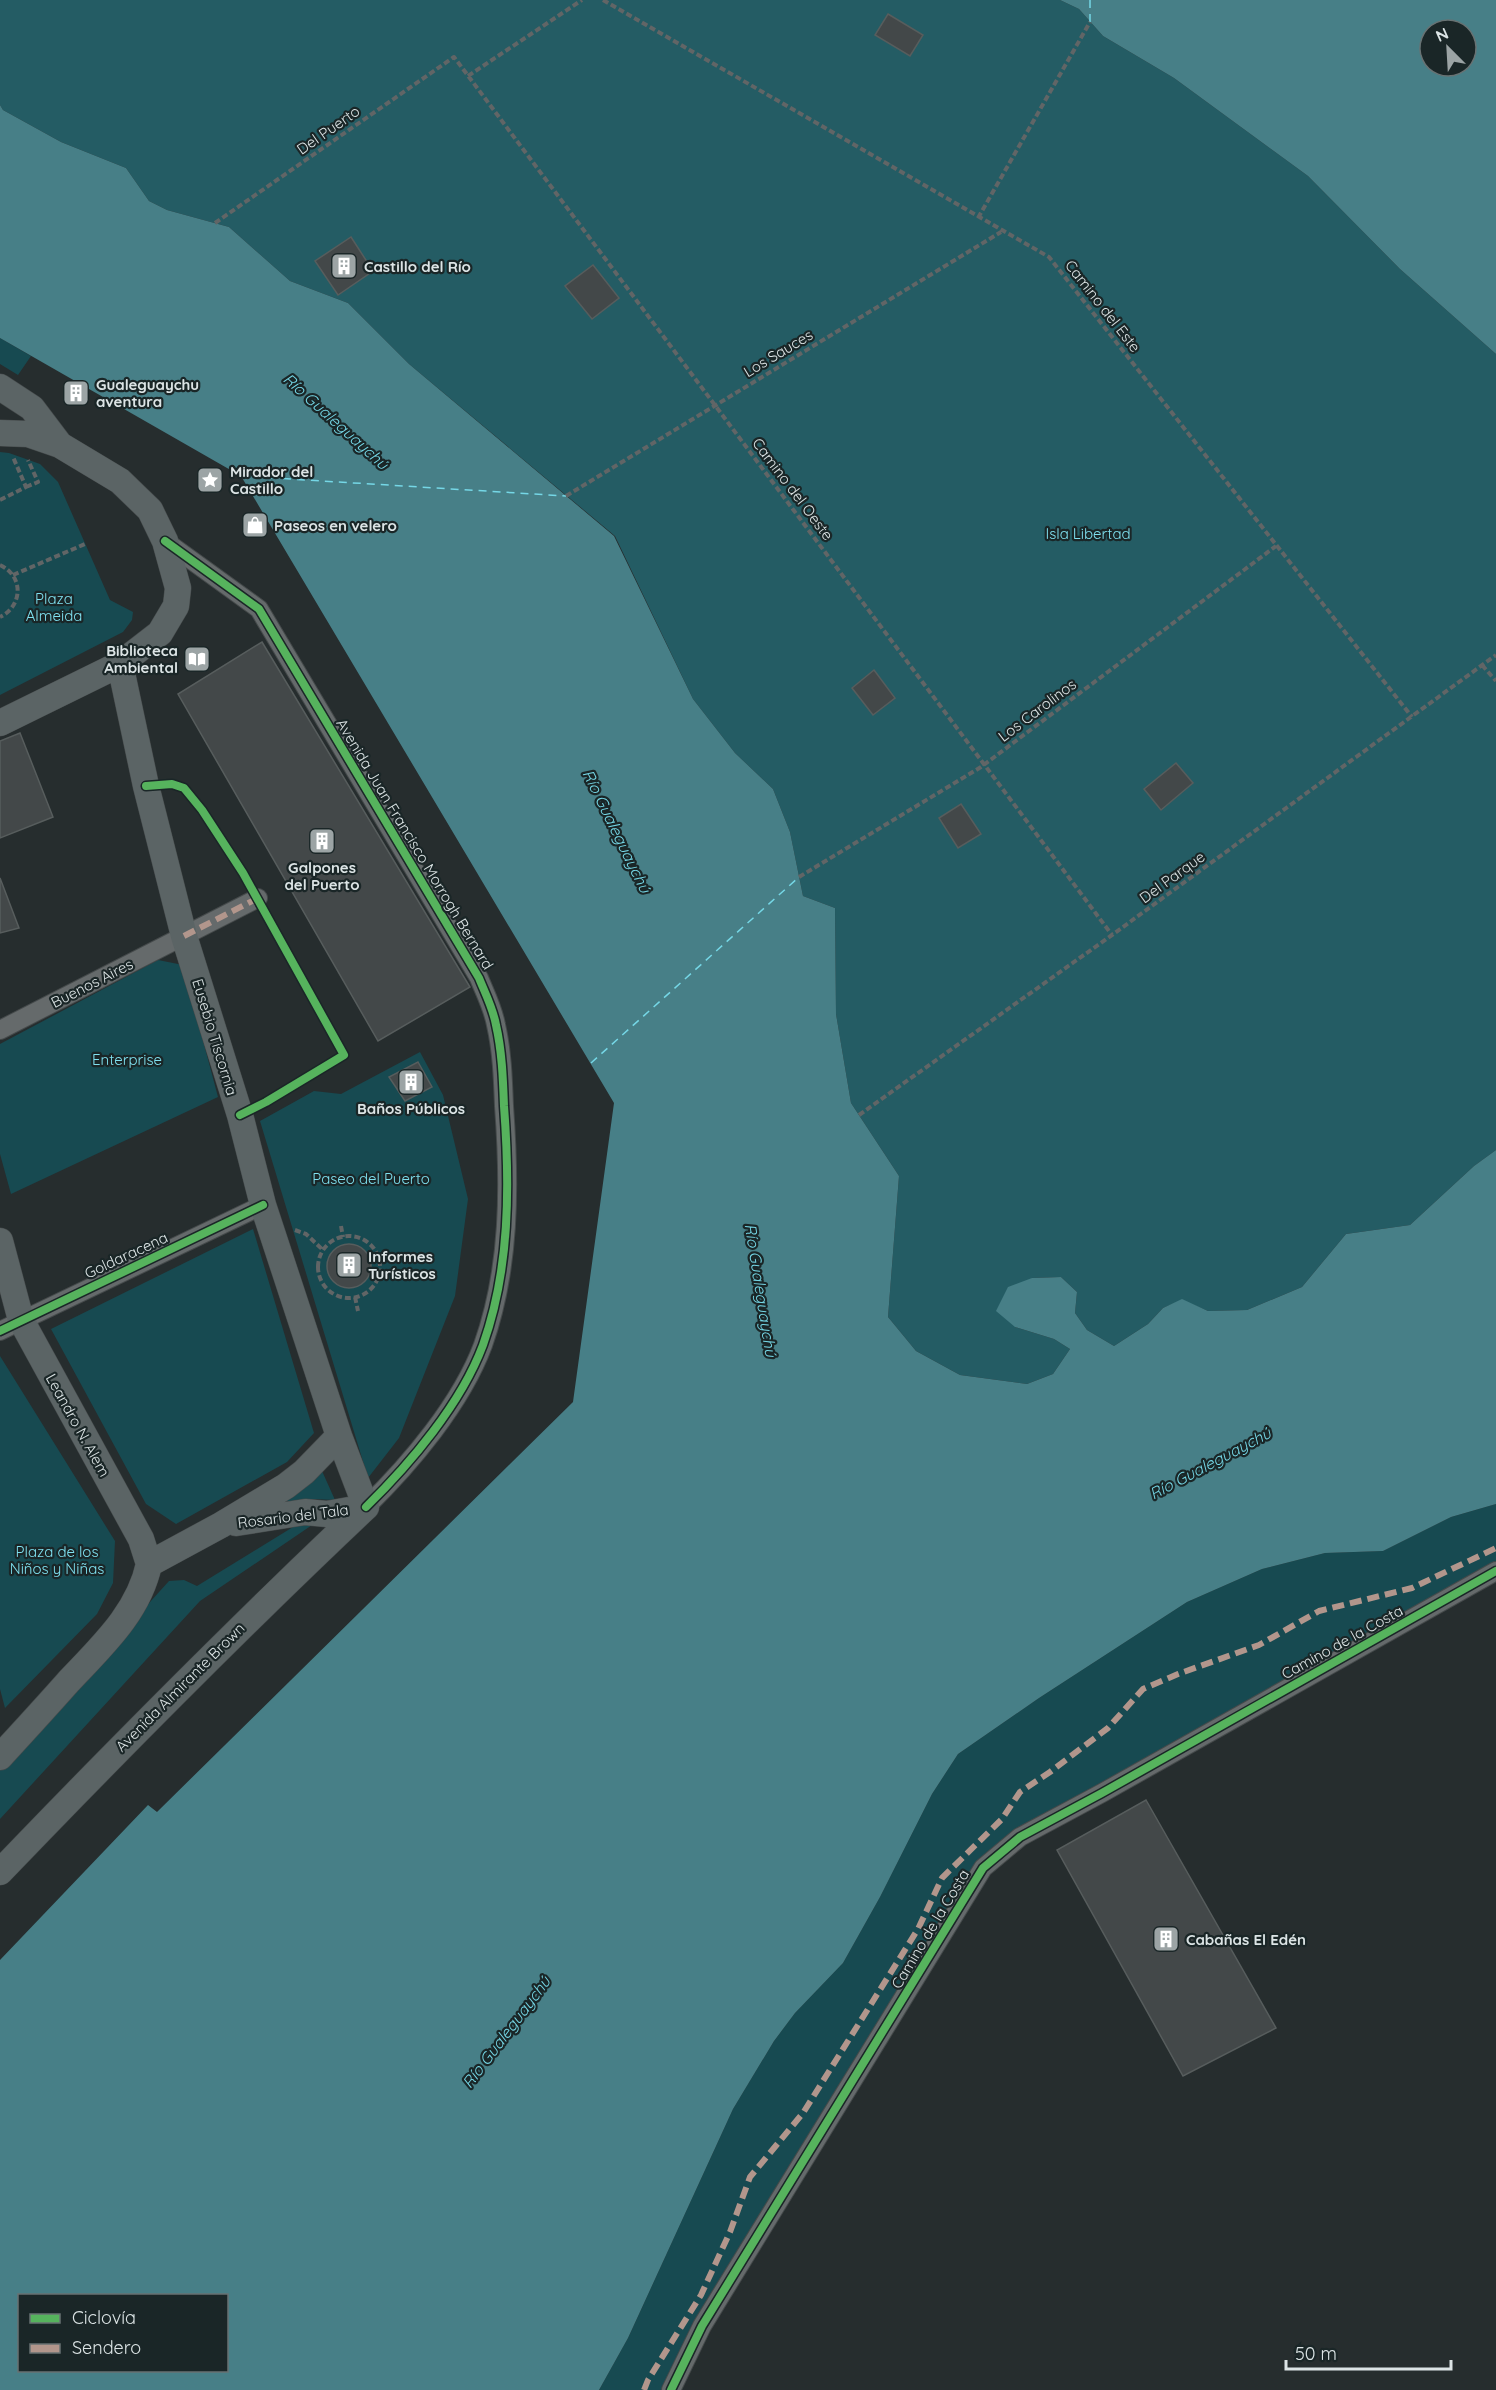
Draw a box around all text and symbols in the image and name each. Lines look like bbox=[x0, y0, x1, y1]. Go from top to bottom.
north arrow bbox=[1418, 18, 1478, 78]
text: N bbox=[1432, 23, 1451, 46]
street label: Del Puerto bbox=[293, 101, 363, 159]
building icon: Castillo del Río bbox=[329, 251, 359, 281]
street label: Camino del Este bbox=[1061, 256, 1145, 356]
place label: Castillo del Río bbox=[364, 257, 471, 276]
street label: Los Sauces bbox=[740, 325, 816, 381]
water label: Río Gualeguaychú bbox=[279, 368, 393, 474]
place label: Gualeguaychu aventura bbox=[96, 375, 199, 411]
building icon: Gualeguaychu aventura bbox=[61, 378, 91, 408]
street label: Camino del Oeste bbox=[748, 434, 838, 544]
place label: Mirador del Castillo bbox=[230, 462, 313, 498]
place icon: Mirador del Castillo bbox=[195, 465, 225, 495]
shop icon: Paseos en velero bbox=[240, 510, 270, 540]
place label: Paseos en velero bbox=[274, 516, 397, 535]
park label: Isla Libertad bbox=[1045, 524, 1131, 543]
park label: Plaza Almeida bbox=[26, 589, 82, 625]
place label: Biblioteca Ambiental bbox=[104, 641, 178, 677]
library icon: Biblioteca Ambiental bbox=[182, 644, 212, 674]
street label: Los Carolinos bbox=[994, 674, 1080, 746]
street label: Avenida Juan Francisco Morrogh Bernard bbox=[332, 715, 498, 973]
water label: Río Gualeguaychú bbox=[578, 766, 656, 897]
building icon: Galpones del Puerto bbox=[307, 826, 337, 856]
street label: Del Parque bbox=[1135, 847, 1209, 907]
place label: Galpones del Puerto bbox=[284, 858, 360, 894]
street label: Buenos Aires bbox=[48, 954, 136, 1012]
street label: Eusebio Tiscornia bbox=[188, 976, 242, 1098]
park label: Enterprise bbox=[92, 1050, 162, 1069]
building icon: Baños Públicos bbox=[396, 1067, 426, 1097]
place label: Baños Públicos bbox=[357, 1099, 465, 1118]
park label: Paseo del Puerto bbox=[312, 1169, 430, 1188]
water label: Río Gualeguaychú bbox=[741, 1222, 782, 1359]
street label: Goldaracena bbox=[81, 1227, 171, 1283]
place label: Informes Turísticos bbox=[368, 1247, 436, 1283]
building icon: Informes Turísticos bbox=[334, 1250, 364, 1280]
street label: Leandro N. Alem bbox=[42, 1370, 114, 1480]
water label: Río Gualeguaychú bbox=[1146, 1422, 1275, 1503]
street label: Rosario del Tala bbox=[236, 1500, 350, 1532]
park label: Plaza de los Niños y Niñas bbox=[10, 1542, 104, 1578]
street label: Camino de la Costa bbox=[1278, 1601, 1406, 1683]
street label: Avenida Almirante Brown bbox=[111, 1618, 249, 1756]
street label: Camino de la Costa bbox=[887, 1866, 973, 1992]
building icon: Cabañas El Edén bbox=[1151, 1924, 1181, 1954]
place label: Cabañas El Edén bbox=[1186, 1930, 1306, 1949]
water label: Río Gualeguaychú bbox=[457, 1971, 555, 2092]
legend bbox=[18, 2294, 228, 2372]
text: Ciclovía bbox=[72, 2306, 136, 2329]
scale bar bbox=[1286, 2333, 1451, 2371]
text: Sendero bbox=[72, 2336, 141, 2359]
text: 50 m bbox=[1295, 2342, 1337, 2365]

